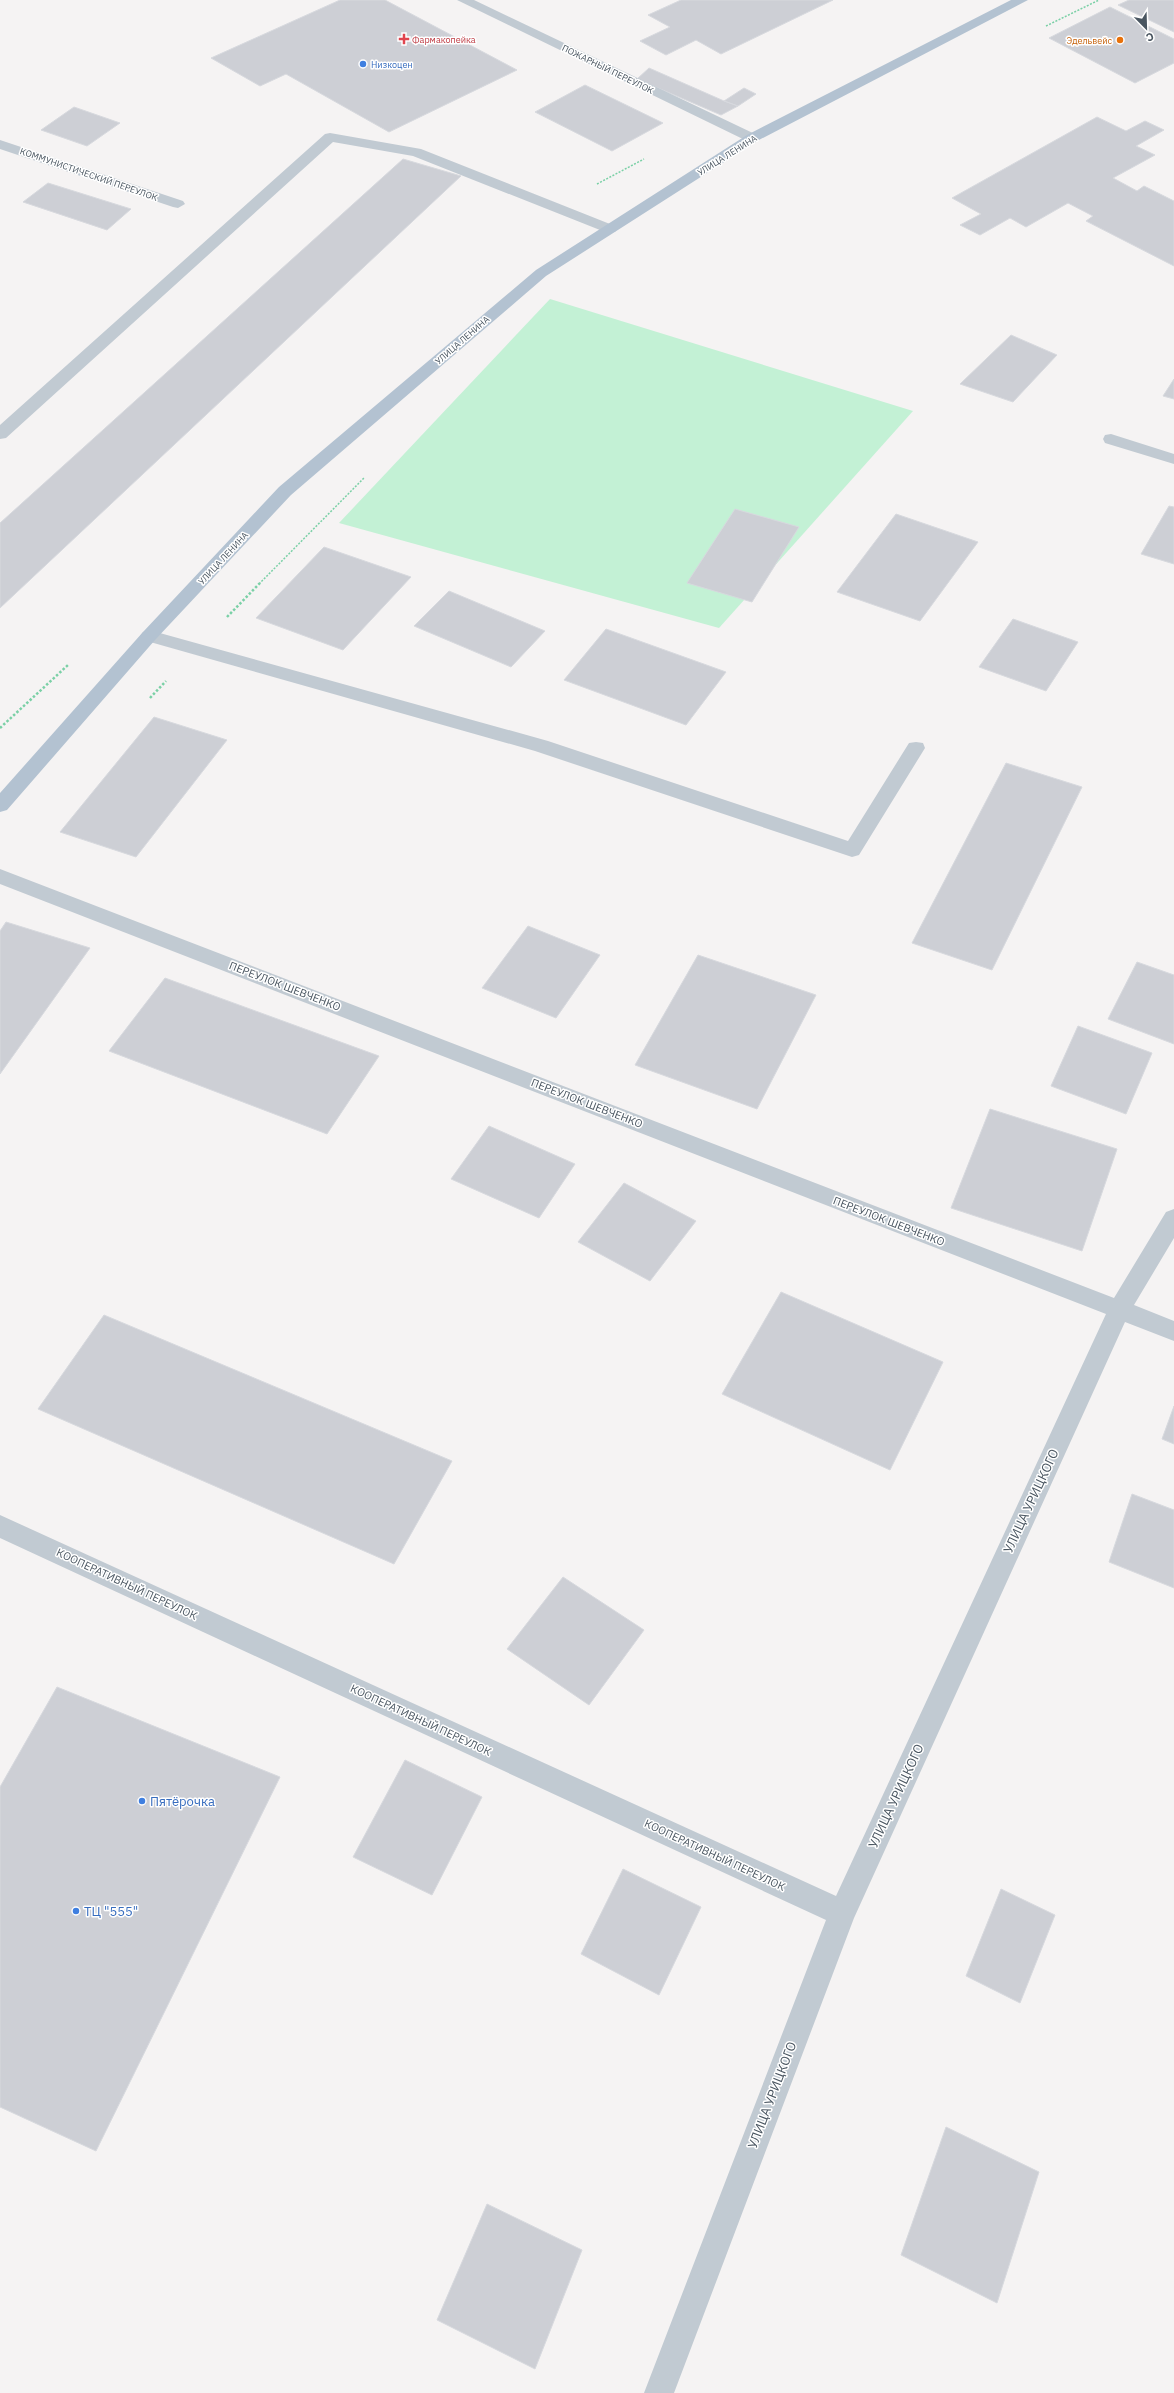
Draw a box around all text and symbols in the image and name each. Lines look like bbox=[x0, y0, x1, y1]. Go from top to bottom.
north arrow bbox=[1126, 8, 1166, 48]
text: С bbox=[1144, 29, 1156, 45]
marker: Фармакопейка bbox=[399, 34, 409, 44]
place label: Фармакопейка bbox=[412, 34, 476, 45]
place label: Эдельвейс bbox=[1067, 35, 1112, 46]
marker: Эдельвейс bbox=[1115, 35, 1125, 45]
street label: ПОЖАРНЫЙ ПЕРЕУЛОК bbox=[560, 42, 656, 96]
marker: Низкоцен bbox=[358, 59, 368, 69]
place label: Низкоцен bbox=[371, 59, 413, 70]
street label: УЛИЦА ЛЕНИНА bbox=[695, 132, 759, 178]
street label: КОММУНИСТИЧЕСКИЙ ПЕРЕУЛОК bbox=[19, 145, 159, 203]
street label: УЛИЦА ЛЕНИНА bbox=[433, 313, 491, 367]
street label: УЛИЦА ЛЕНИНА bbox=[196, 529, 250, 587]
street label: ПЕРЕУЛОК ШЕВЧЕНКО bbox=[227, 958, 343, 1014]
street label: ПЕРЕУЛОК ШЕВЧЕНКО bbox=[529, 1075, 645, 1131]
street label: ПЕРЕУЛОК ШЕВЧЕНКО bbox=[831, 1193, 947, 1249]
street label: УЛИЦА УРИЦКОГО bbox=[999, 1446, 1063, 1556]
street label: КООПЕРАТИВНЫЙ ПЕРЕУЛОК bbox=[54, 1545, 200, 1623]
street label: КООПЕРАТИВНЫЙ ПЕРЕУЛОК bbox=[348, 1681, 494, 1759]
street label: УЛИЦА УРИЦКОГО bbox=[864, 1741, 928, 1851]
place label: Пятёрочка bbox=[150, 1793, 215, 1810]
marker: Пятёрочка bbox=[137, 1796, 147, 1806]
street label: КООПЕРАТИВНЫЙ ПЕРЕУЛОК bbox=[642, 1816, 788, 1894]
place label: ТЦ "555" bbox=[84, 1903, 138, 1920]
marker: ТЦ "555" bbox=[71, 1906, 81, 1916]
street label: УЛИЦА УРИЦКОГО bbox=[744, 2039, 800, 2151]

